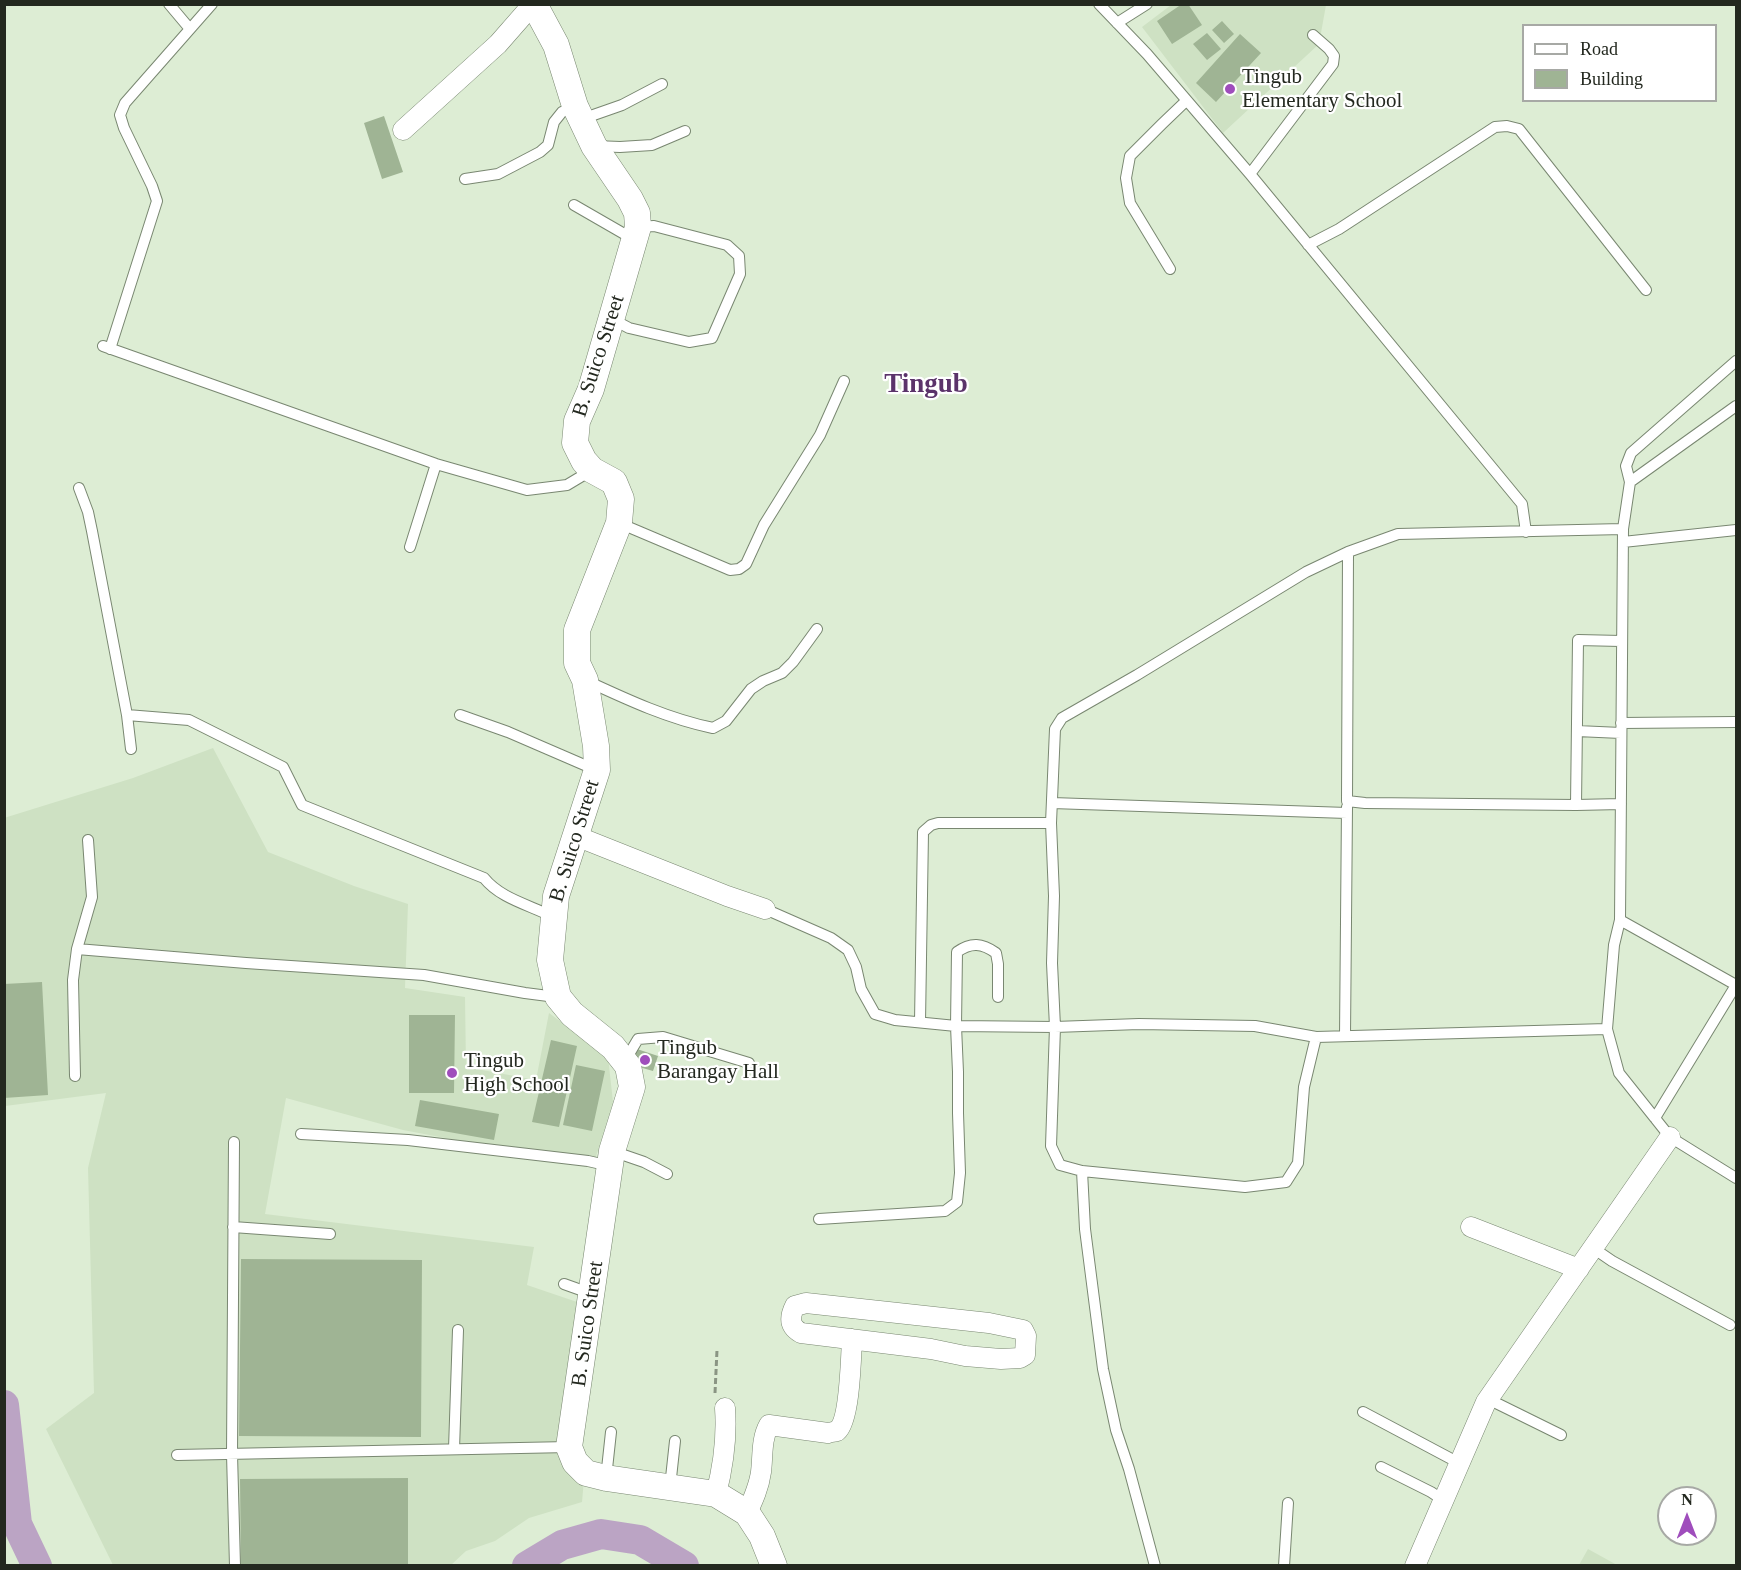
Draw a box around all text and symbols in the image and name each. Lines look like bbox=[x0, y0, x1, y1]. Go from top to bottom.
legend bbox=[1522, 24, 1717, 102]
text: Road bbox=[1580, 39, 1618, 59]
place label: Tingub Elementary School bbox=[1242, 64, 1402, 114]
text: Building bbox=[1580, 69, 1643, 89]
marker: Tingub Elementary School bbox=[1223, 82, 1237, 96]
street label: B. Suico Street bbox=[567, 292, 631, 420]
district label: Tingub bbox=[884, 369, 968, 401]
street label: B. Suico Street bbox=[544, 777, 606, 905]
place label: Tingub Barangay Hall bbox=[657, 1035, 779, 1085]
place label: Tingub High School bbox=[464, 1048, 570, 1098]
marker: Tingub Barangay Hall bbox=[638, 1053, 652, 1067]
marker: Tingub High School bbox=[445, 1066, 459, 1080]
street label: B. Suico Street bbox=[567, 1260, 609, 1388]
north arrow bbox=[1657, 1486, 1717, 1546]
text: N bbox=[1681, 1491, 1693, 1508]

